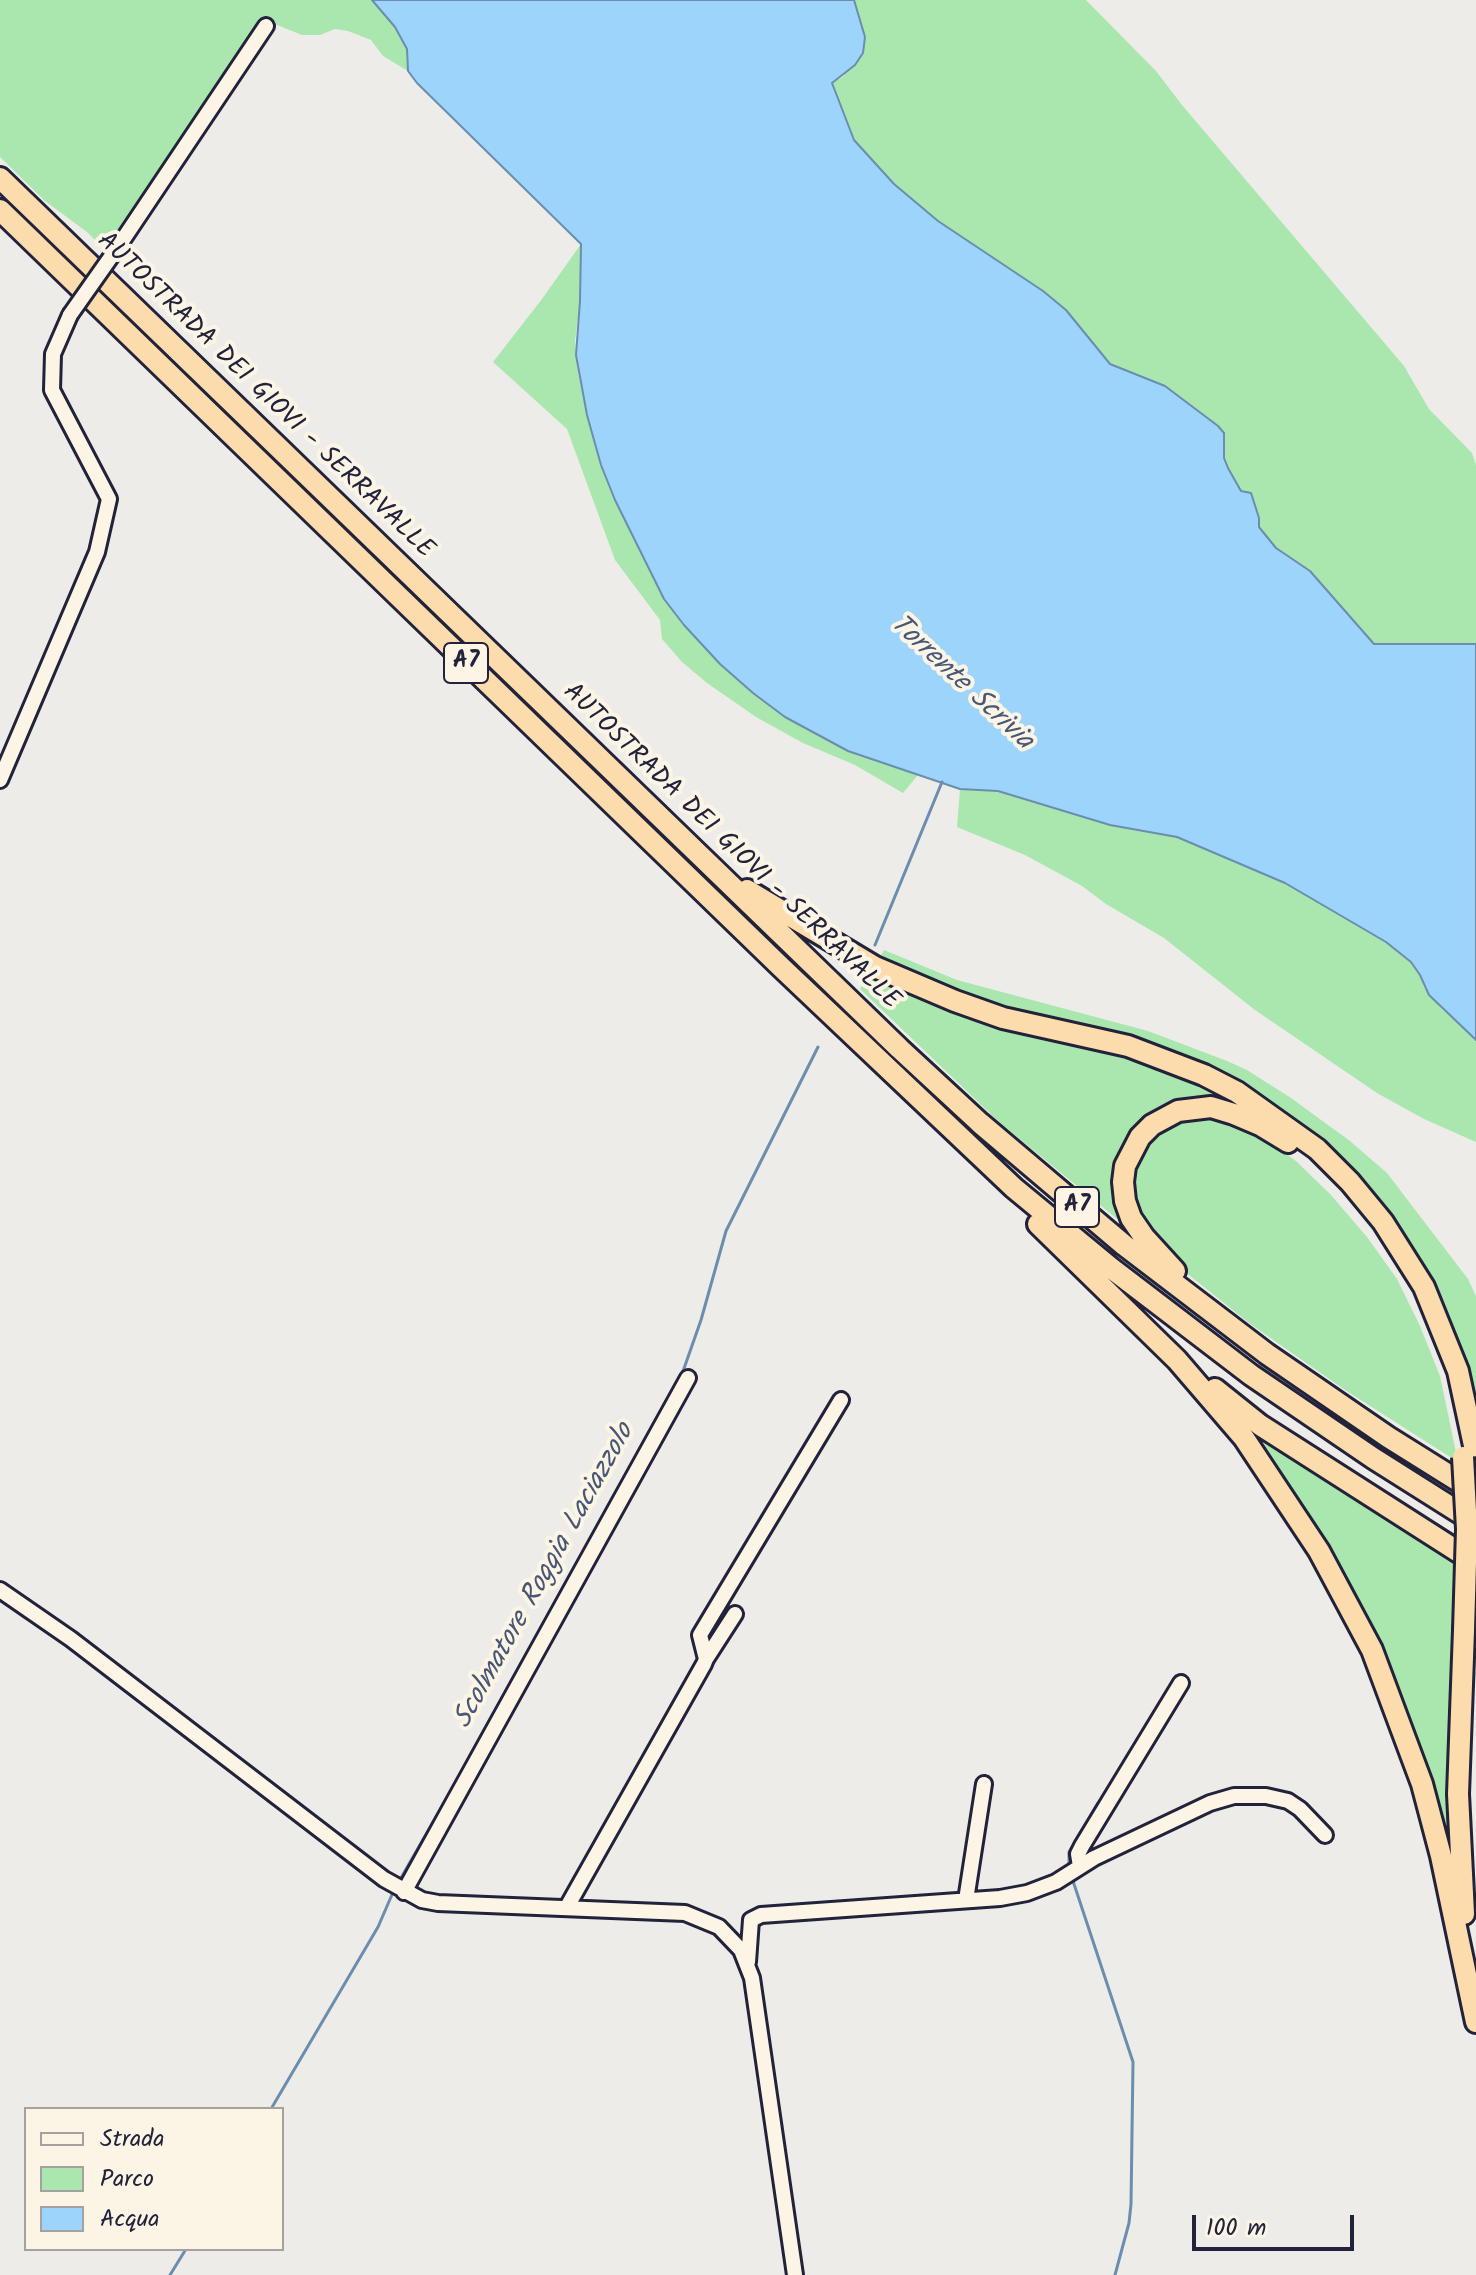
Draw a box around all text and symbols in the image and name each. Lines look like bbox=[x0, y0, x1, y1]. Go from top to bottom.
street label: AUTOSTRADA DEI GIOVI - SERRAVALLE bbox=[89, 227, 439, 567]
water label: Torrente Scrivia bbox=[882, 609, 1038, 759]
road number: A7 bbox=[444, 643, 488, 683]
street label: AUTOSTRADA DEI GIOVI - SERRAVALLE bbox=[555, 678, 905, 1018]
road number: A7 bbox=[1055, 1187, 1099, 1227]
water label: Scolmatore Roggia Laciazzolo bbox=[448, 1419, 644, 1735]
legend bbox=[24, 2107, 284, 2251]
text: Strada bbox=[100, 2120, 164, 2159]
text: Parco bbox=[100, 2160, 154, 2199]
scale bar bbox=[1196, 2199, 1358, 2249]
text: Acqua bbox=[100, 2200, 159, 2239]
text: 100 m bbox=[1206, 2209, 1266, 2248]

